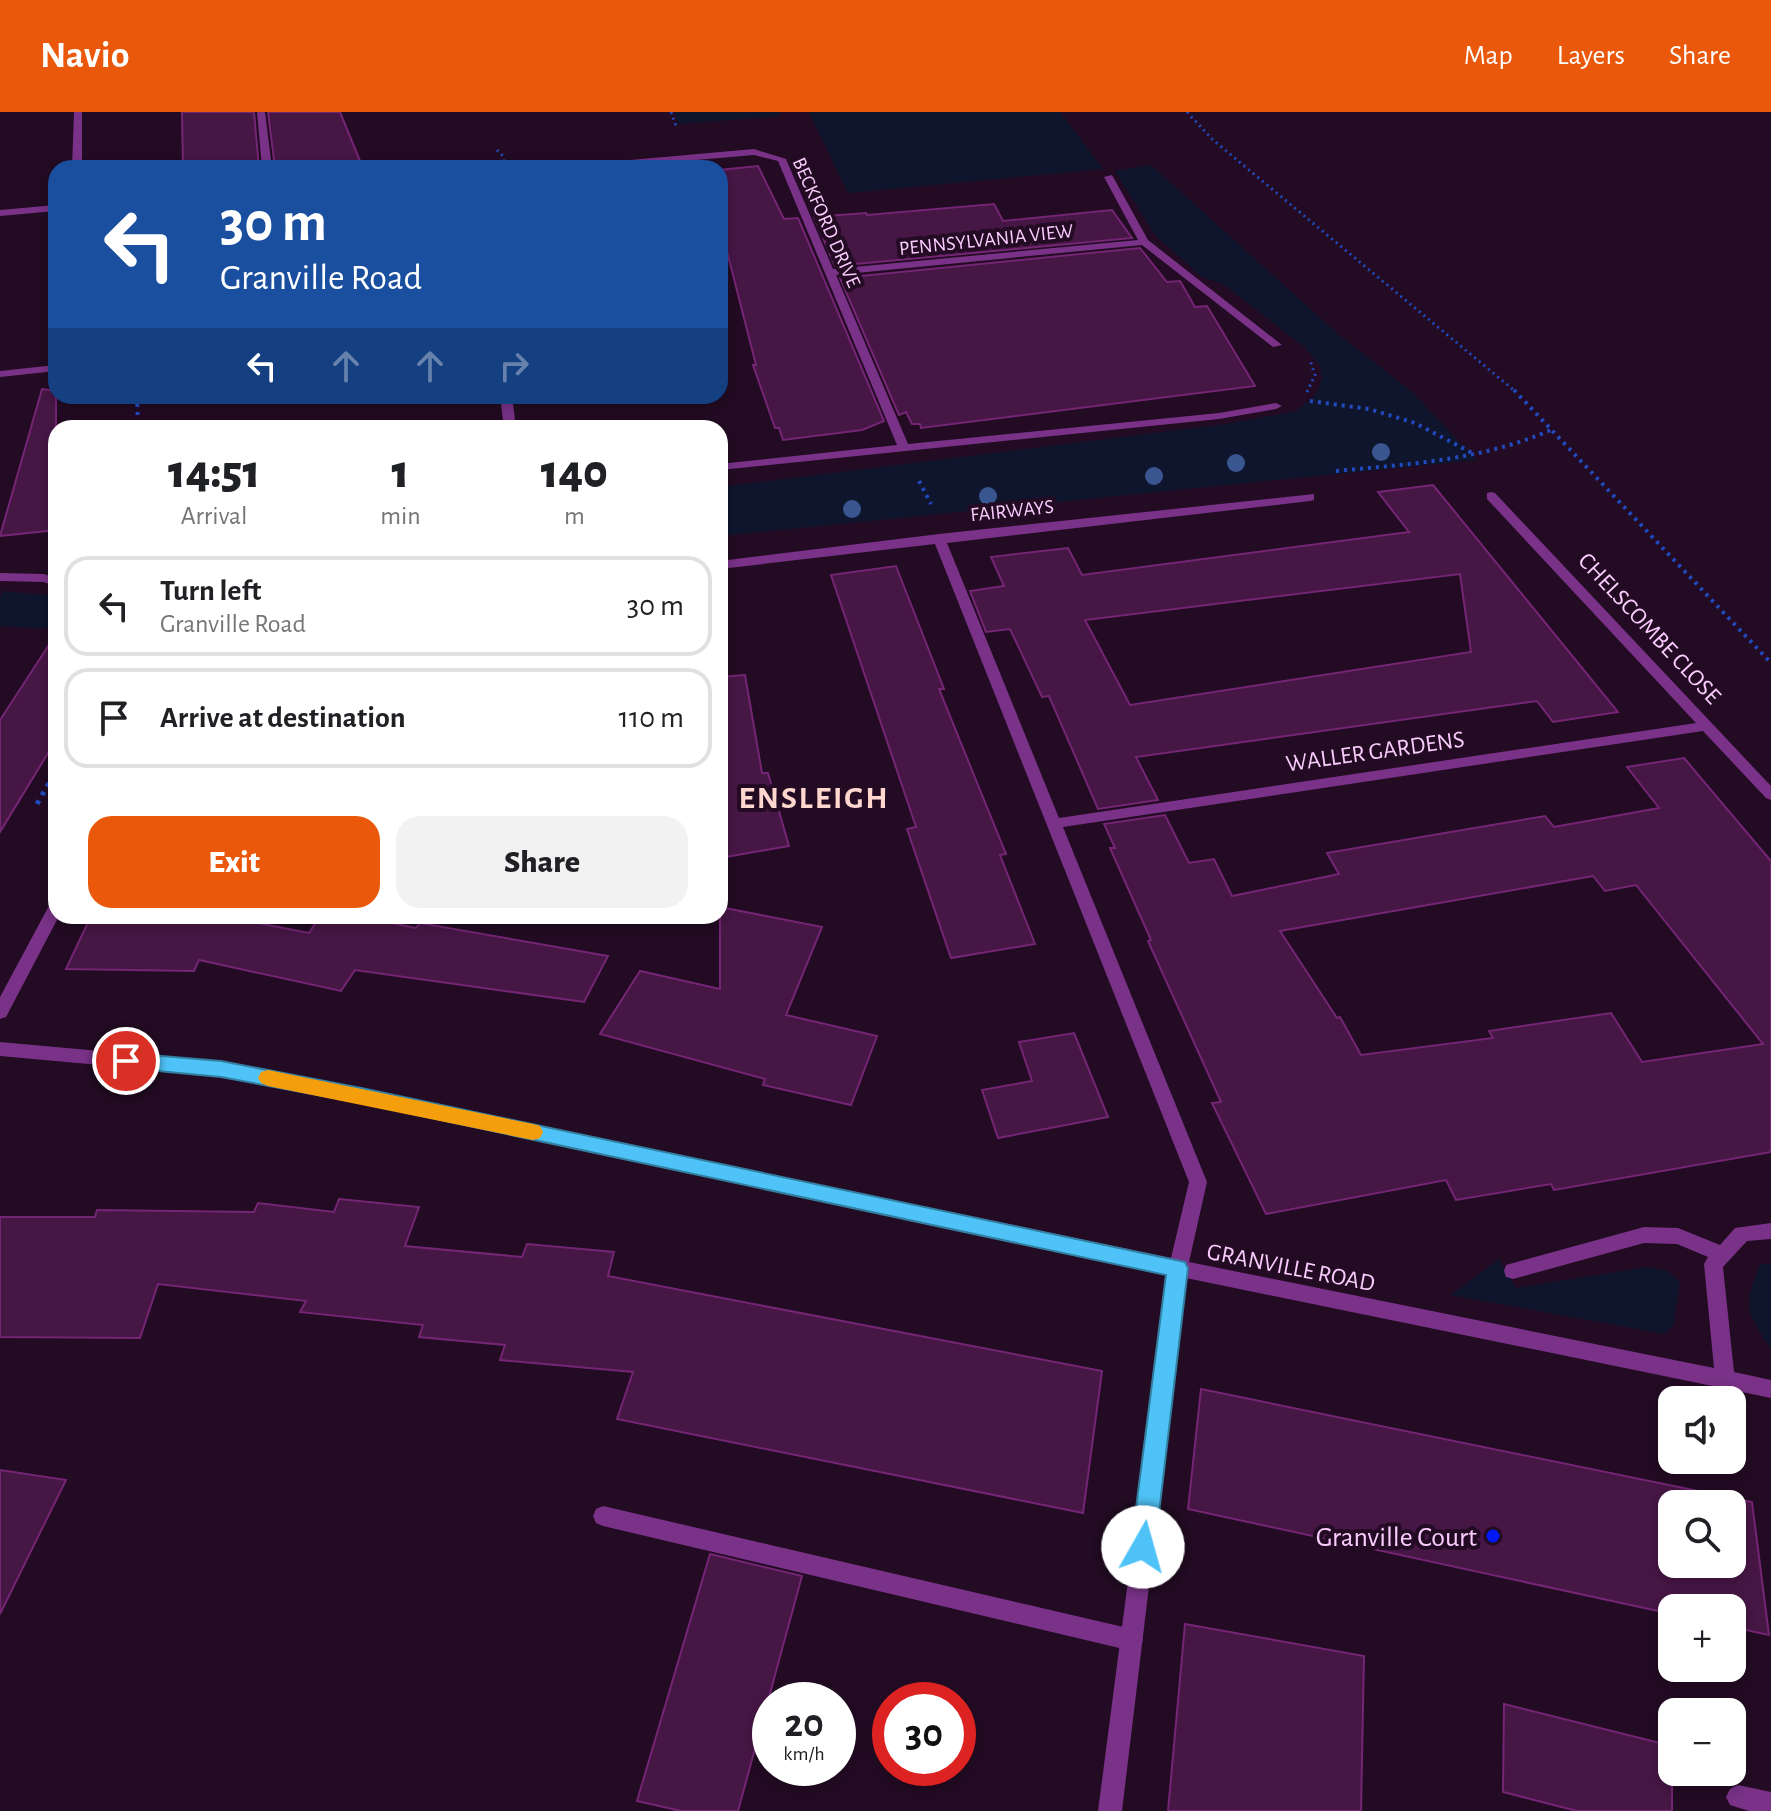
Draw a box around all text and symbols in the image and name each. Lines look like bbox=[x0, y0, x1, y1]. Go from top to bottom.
text: Navio bbox=[40, 37, 129, 75]
text: Map bbox=[1464, 42, 1513, 70]
text: Layers bbox=[1557, 42, 1625, 70]
text: Share bbox=[1669, 42, 1731, 70]
street label: BECKFORD DRIVE bbox=[788, 154, 864, 291]
icon: left bbox=[88, 192, 192, 296]
text: 30 m bbox=[220, 195, 327, 251]
street label: PENNSYLVANIA VIEW bbox=[898, 221, 1074, 259]
text: Granville Road bbox=[220, 260, 422, 296]
icon: left bbox=[240, 344, 284, 388]
icon: ahead bbox=[324, 344, 368, 388]
icon: ahead bbox=[408, 344, 452, 388]
icon: right bbox=[492, 344, 536, 388]
text: 14:51 bbox=[168, 449, 260, 497]
text: 1 bbox=[392, 449, 409, 497]
text: 140 bbox=[541, 449, 608, 497]
street label: FAIRWAYS bbox=[969, 497, 1055, 525]
text: Arrival bbox=[181, 503, 247, 529]
text: min bbox=[380, 503, 421, 529]
text: m bbox=[564, 503, 585, 529]
street label: CHELSCOMBE CLOSE bbox=[1573, 549, 1725, 709]
text: Turn left bbox=[160, 576, 261, 606]
icon: left bbox=[92, 584, 136, 628]
text: 30 m bbox=[627, 591, 684, 621]
text: Granville Road bbox=[160, 611, 306, 637]
icon: arrive bbox=[92, 696, 136, 740]
text: Arrive at destination bbox=[160, 703, 406, 733]
text: 110 m bbox=[619, 703, 684, 733]
street label: WALLER GARDENS bbox=[1284, 728, 1466, 776]
district label: ENSLEIGH bbox=[738, 782, 890, 814]
button: Exit bbox=[88, 816, 380, 908]
button: Share bbox=[396, 816, 688, 908]
pin bbox=[92, 1027, 160, 1095]
icon: arrive bbox=[104, 1039, 148, 1083]
street label: GRANVILLE ROAD bbox=[1205, 1240, 1377, 1296]
map controls bbox=[1658, 1386, 1746, 1786]
button: sound bbox=[1658, 1386, 1746, 1474]
button: search bbox=[1658, 1490, 1746, 1578]
position arrow bbox=[1101, 1505, 1185, 1589]
place label: Granville Court bbox=[1316, 1524, 1477, 1552]
marker: Granville Court bbox=[1484, 1527, 1502, 1545]
button: + bbox=[1658, 1594, 1746, 1682]
speed limit sign: 30 bbox=[872, 1682, 976, 1786]
button: − bbox=[1658, 1698, 1746, 1786]
text: 20 bbox=[784, 1704, 824, 1744]
text: km/h bbox=[783, 1744, 825, 1764]

